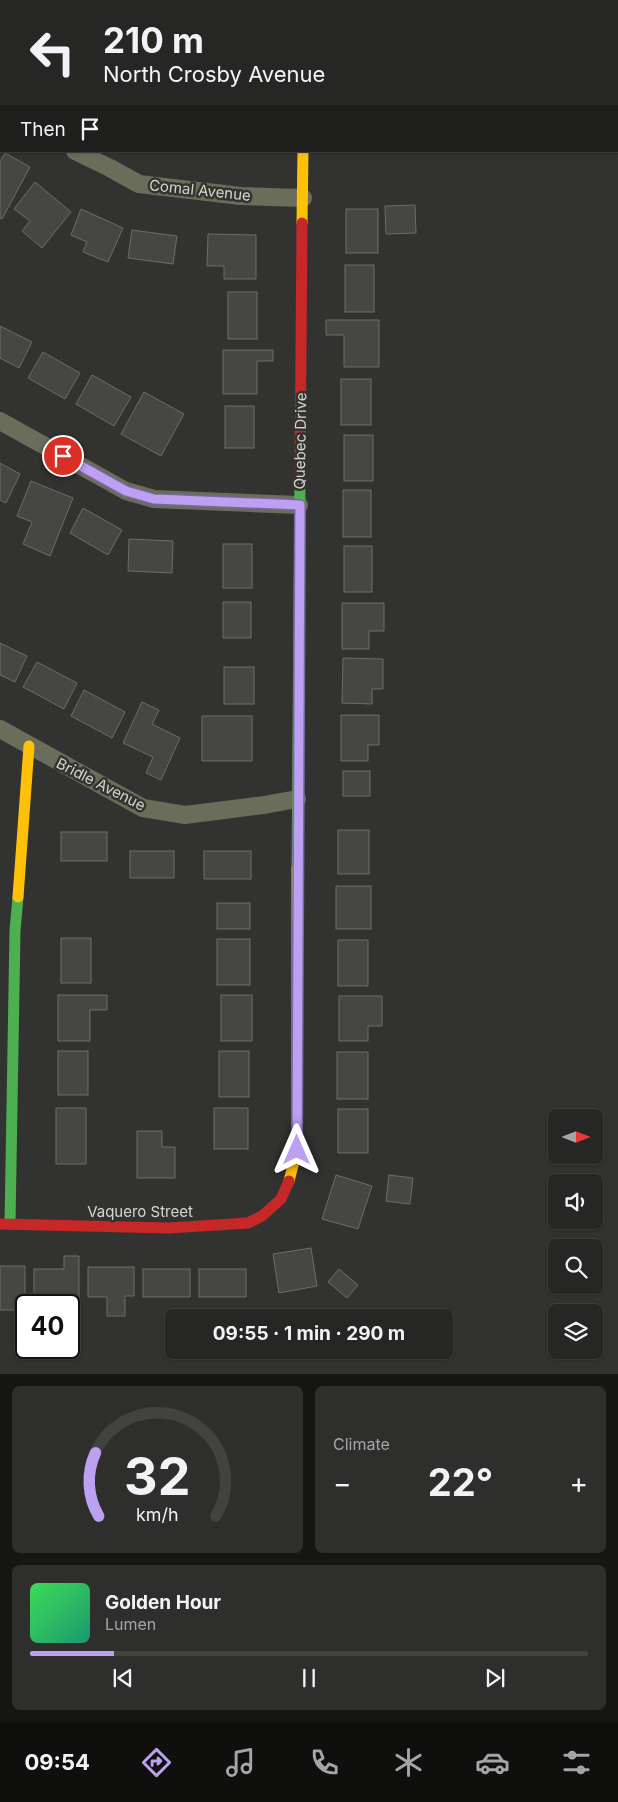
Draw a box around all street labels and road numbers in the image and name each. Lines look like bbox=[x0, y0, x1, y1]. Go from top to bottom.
street label: Comal Avenue bbox=[148, 175, 252, 205]
street label: Quebec Drive bbox=[290, 392, 310, 490]
street label: Bridle Avenue bbox=[53, 753, 149, 815]
street label: Vaquero Street bbox=[87, 1202, 193, 1221]

